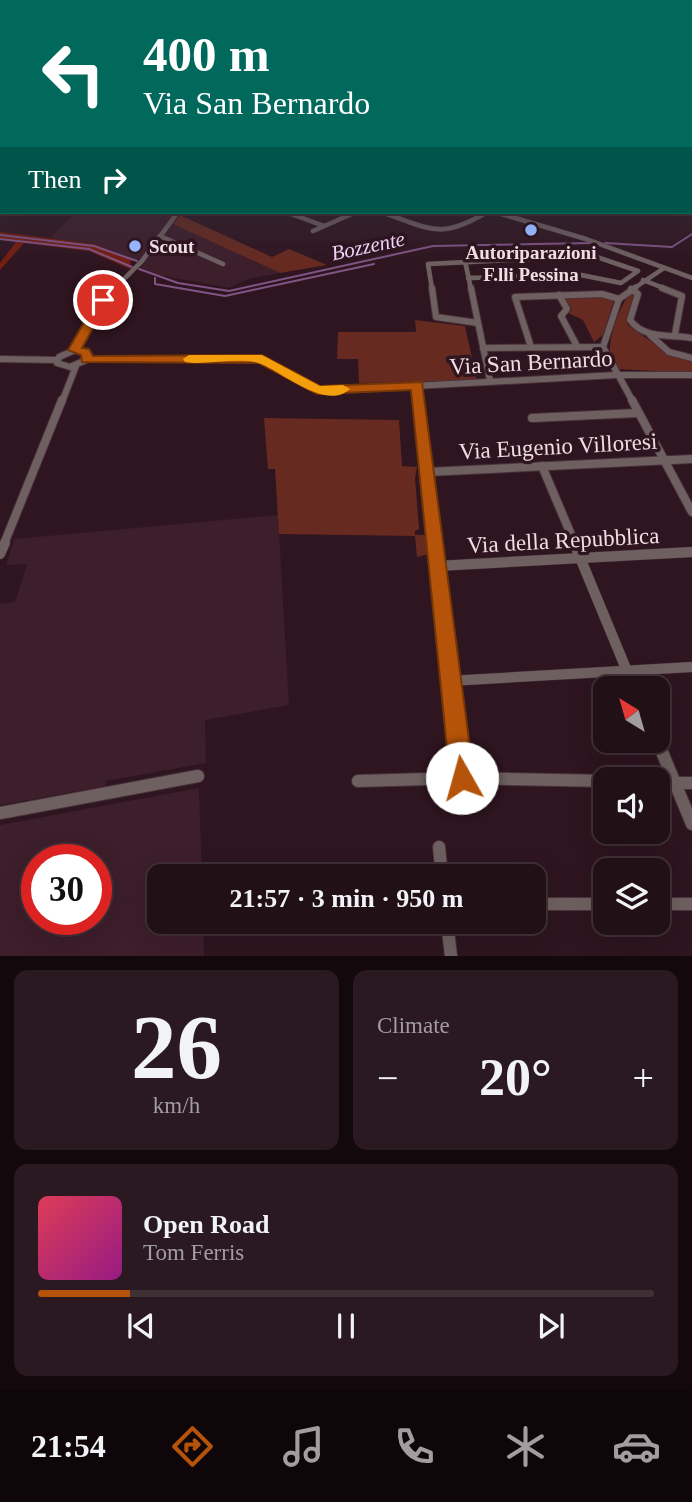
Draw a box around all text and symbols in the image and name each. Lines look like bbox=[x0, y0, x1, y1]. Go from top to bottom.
text: 400 m bbox=[143, 27, 270, 82]
icon: left bbox=[28, 28, 119, 119]
text: Via San Bernardo bbox=[143, 85, 370, 121]
icon: right bbox=[95, 161, 133, 199]
text: Then bbox=[28, 165, 81, 194]
marker: Autoriparazioni F.lli Pessina bbox=[523, 222, 539, 238]
water label: Bozzente bbox=[329, 227, 407, 265]
place label: Scout bbox=[149, 236, 195, 257]
marker: Scout bbox=[127, 238, 143, 254]
place label: Autoriparazioni F.lli Pessina bbox=[466, 242, 596, 285]
pin bbox=[73, 270, 133, 330]
icon: arrive bbox=[84, 281, 122, 319]
street label: Via San Bernardo bbox=[449, 346, 613, 379]
street label: Via Eugenio Villoresi bbox=[458, 429, 658, 464]
street label: Via della Repubblica bbox=[466, 523, 660, 558]
north arrow bbox=[593, 676, 670, 752]
map controls bbox=[593, 676, 670, 935]
position arrow bbox=[425, 741, 499, 815]
button: sound bbox=[593, 767, 670, 844]
speed limit sign: 30 bbox=[21, 844, 112, 935]
button: layers bbox=[593, 858, 670, 935]
text: 21:57 · 3 min · 950 m bbox=[230, 884, 464, 913]
text: 26 bbox=[131, 997, 222, 1098]
text: Climate bbox=[377, 1013, 450, 1038]
text: 20° bbox=[479, 1049, 552, 1106]
text: − bbox=[377, 1057, 398, 1099]
text: + bbox=[633, 1057, 654, 1099]
text: km/h bbox=[153, 1093, 200, 1118]
text: Open Road bbox=[143, 1210, 269, 1239]
text: Tom Ferris bbox=[143, 1240, 244, 1265]
icon: previous bbox=[122, 1307, 160, 1345]
icon: pause bbox=[327, 1307, 365, 1345]
icon: next bbox=[532, 1307, 570, 1345]
icon: directions bbox=[168, 1422, 217, 1471]
icon: music bbox=[279, 1422, 328, 1471]
icon: phone bbox=[390, 1422, 439, 1471]
icon: climate bbox=[501, 1422, 550, 1471]
icon: car bbox=[612, 1422, 661, 1471]
text: 21:54 bbox=[31, 1428, 106, 1464]

